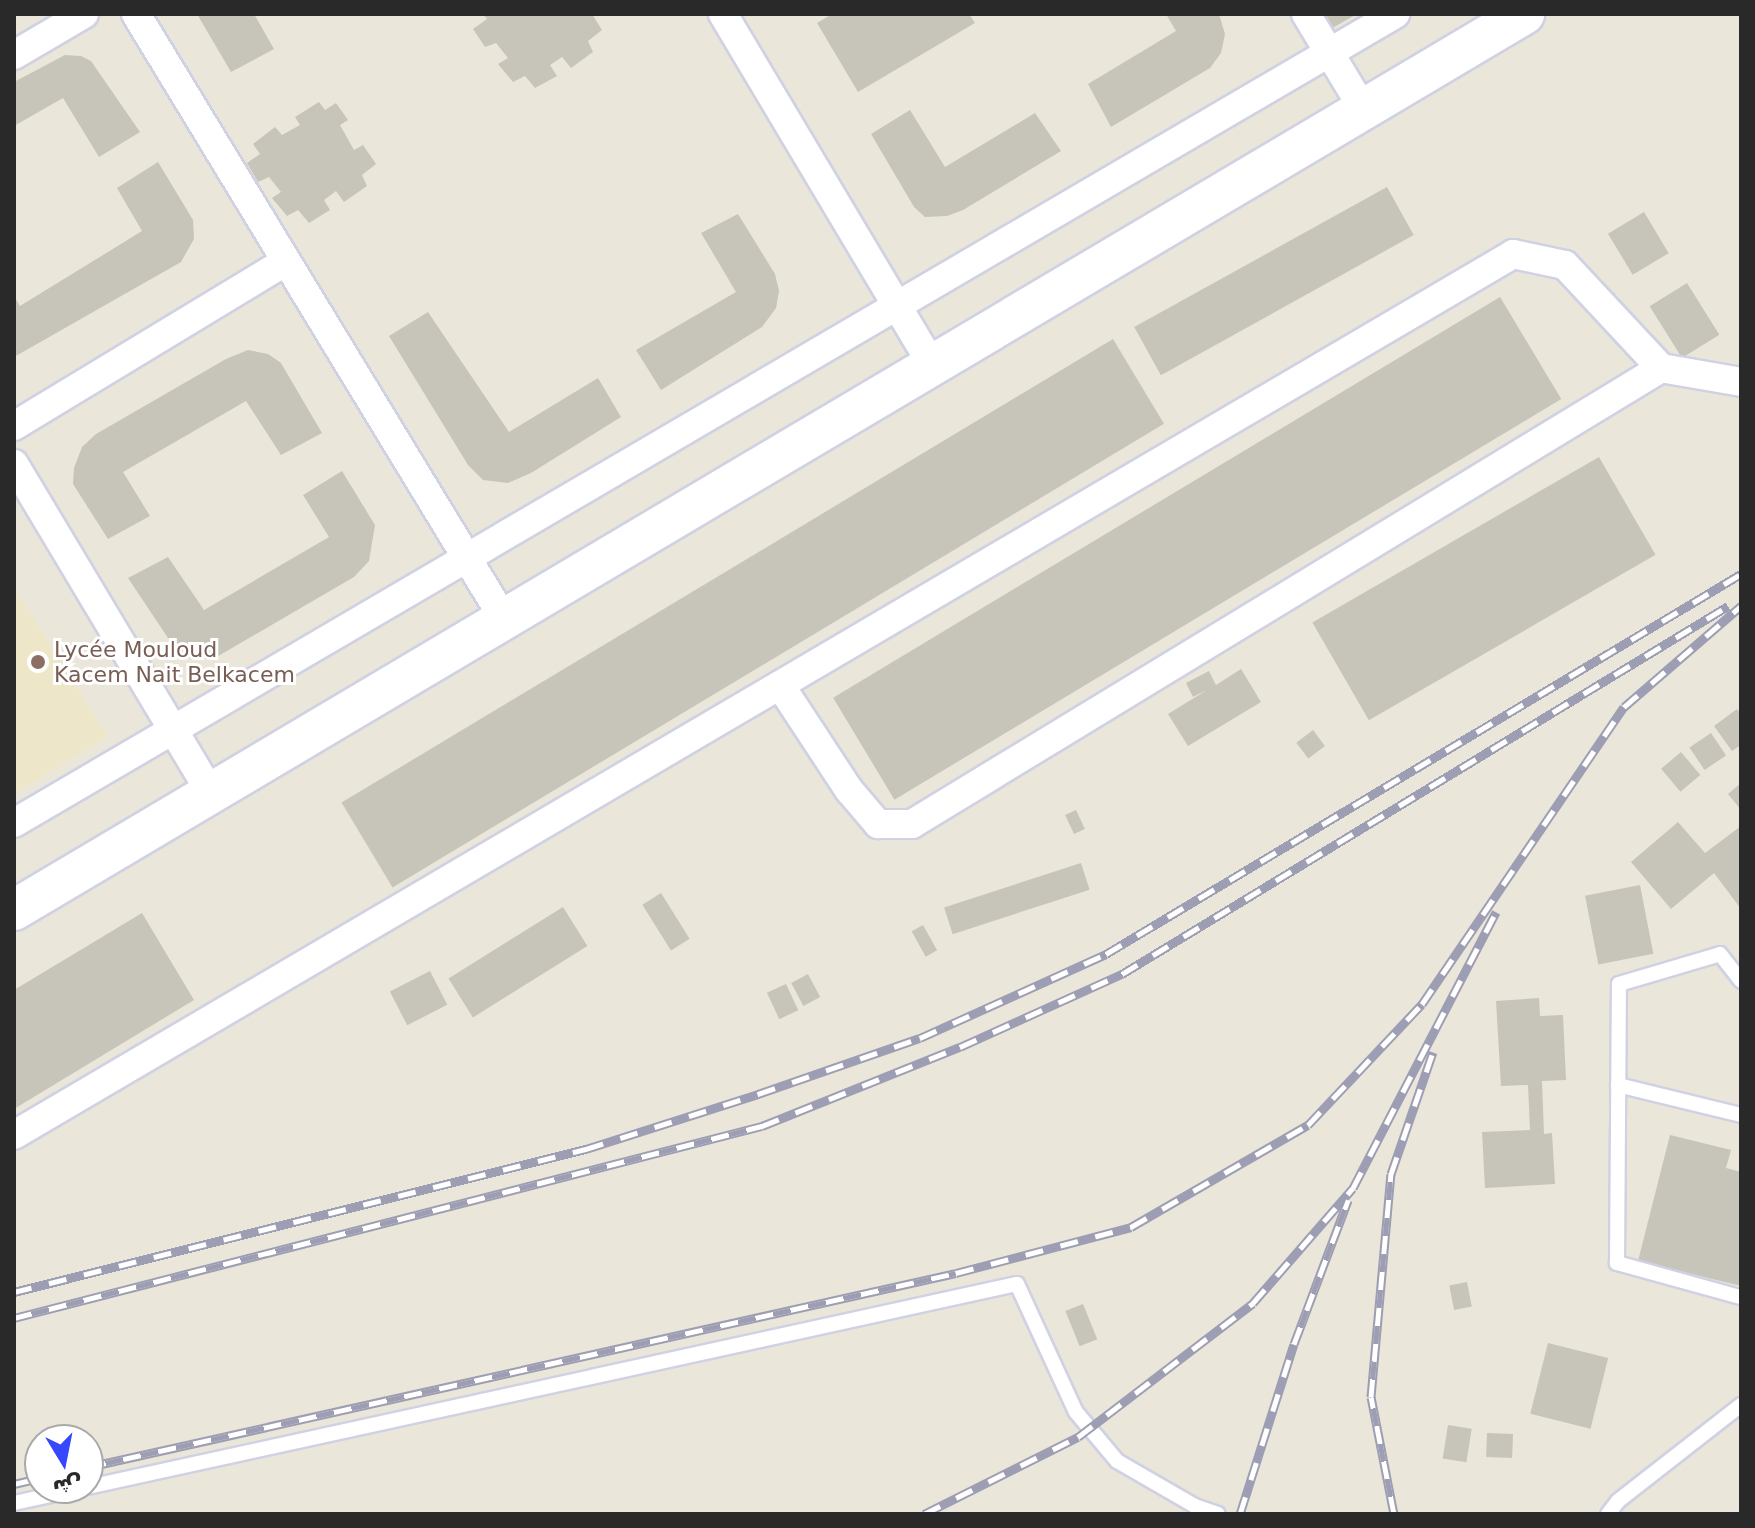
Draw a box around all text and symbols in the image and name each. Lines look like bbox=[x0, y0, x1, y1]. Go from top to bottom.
place label: Lycée Mouloud Kacem Nait Belkacem bbox=[54, 636, 295, 688]
marker: Lycée Mouloud Kacem Nait Belkacem bbox=[29, 653, 47, 671]
north arrow bbox=[24, 1424, 104, 1504]
text: ش bbox=[51, 1471, 85, 1501]

